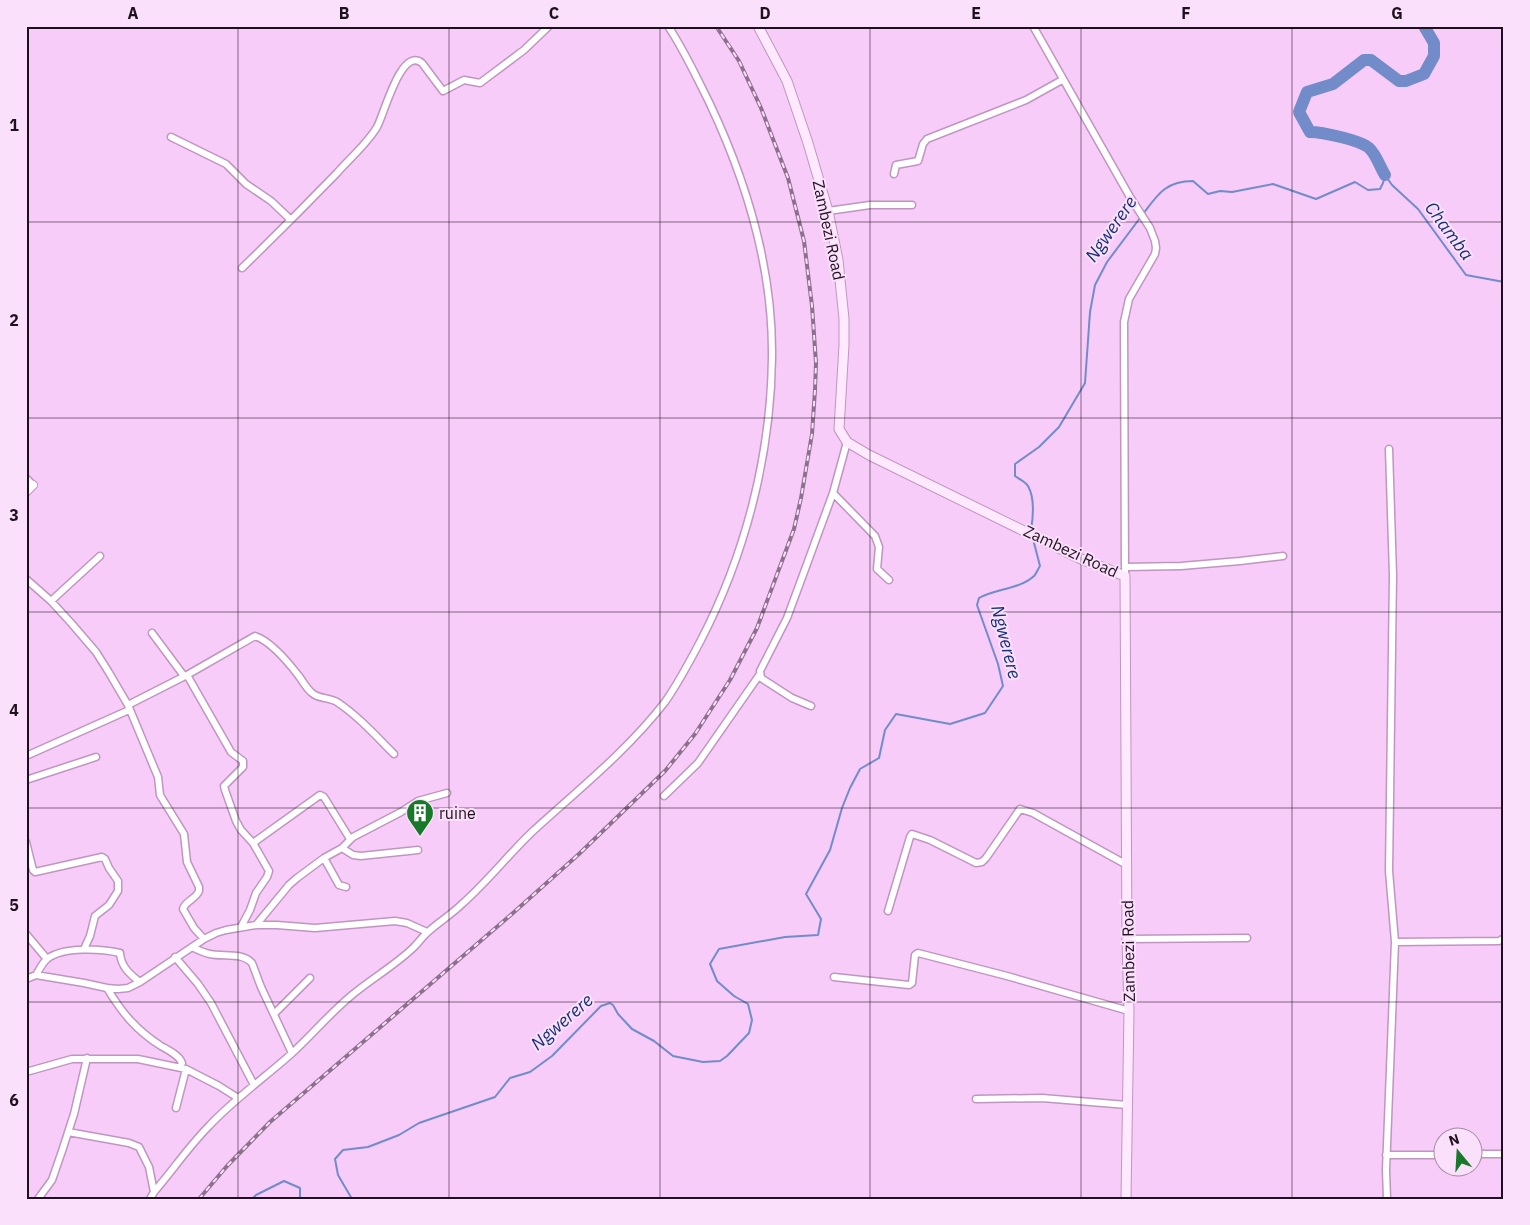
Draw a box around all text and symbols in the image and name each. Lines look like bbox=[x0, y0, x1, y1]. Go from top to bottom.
text: A bbox=[128, 3, 139, 23]
text: B bbox=[339, 3, 350, 23]
text: C bbox=[549, 3, 559, 23]
text: D bbox=[759, 3, 771, 23]
text: E bbox=[971, 3, 981, 23]
text: F bbox=[1181, 3, 1191, 23]
text: G bbox=[1391, 3, 1403, 23]
text: 1 bbox=[9, 115, 19, 135]
street label: Zambezi Road bbox=[809, 178, 849, 282]
water label: Ngwerere bbox=[1080, 191, 1142, 266]
water label: Chamba bbox=[1420, 197, 1479, 265]
text: 2 bbox=[9, 310, 19, 330]
text: 3 bbox=[9, 505, 19, 525]
street label: Zambezi Road bbox=[1021, 520, 1121, 582]
water label: Ngwerere bbox=[986, 603, 1027, 681]
text: 4 bbox=[9, 700, 19, 720]
building icon: ruine bbox=[405, 798, 435, 837]
place label: ruine bbox=[439, 803, 476, 823]
text: 5 bbox=[9, 895, 19, 915]
street label: Zambezi Road bbox=[1117, 900, 1139, 1002]
water label: Ngwerere bbox=[526, 988, 598, 1055]
text: 6 bbox=[9, 1090, 19, 1110]
north arrow bbox=[1432, 1128, 1482, 1178]
text: N bbox=[1446, 1130, 1462, 1150]

